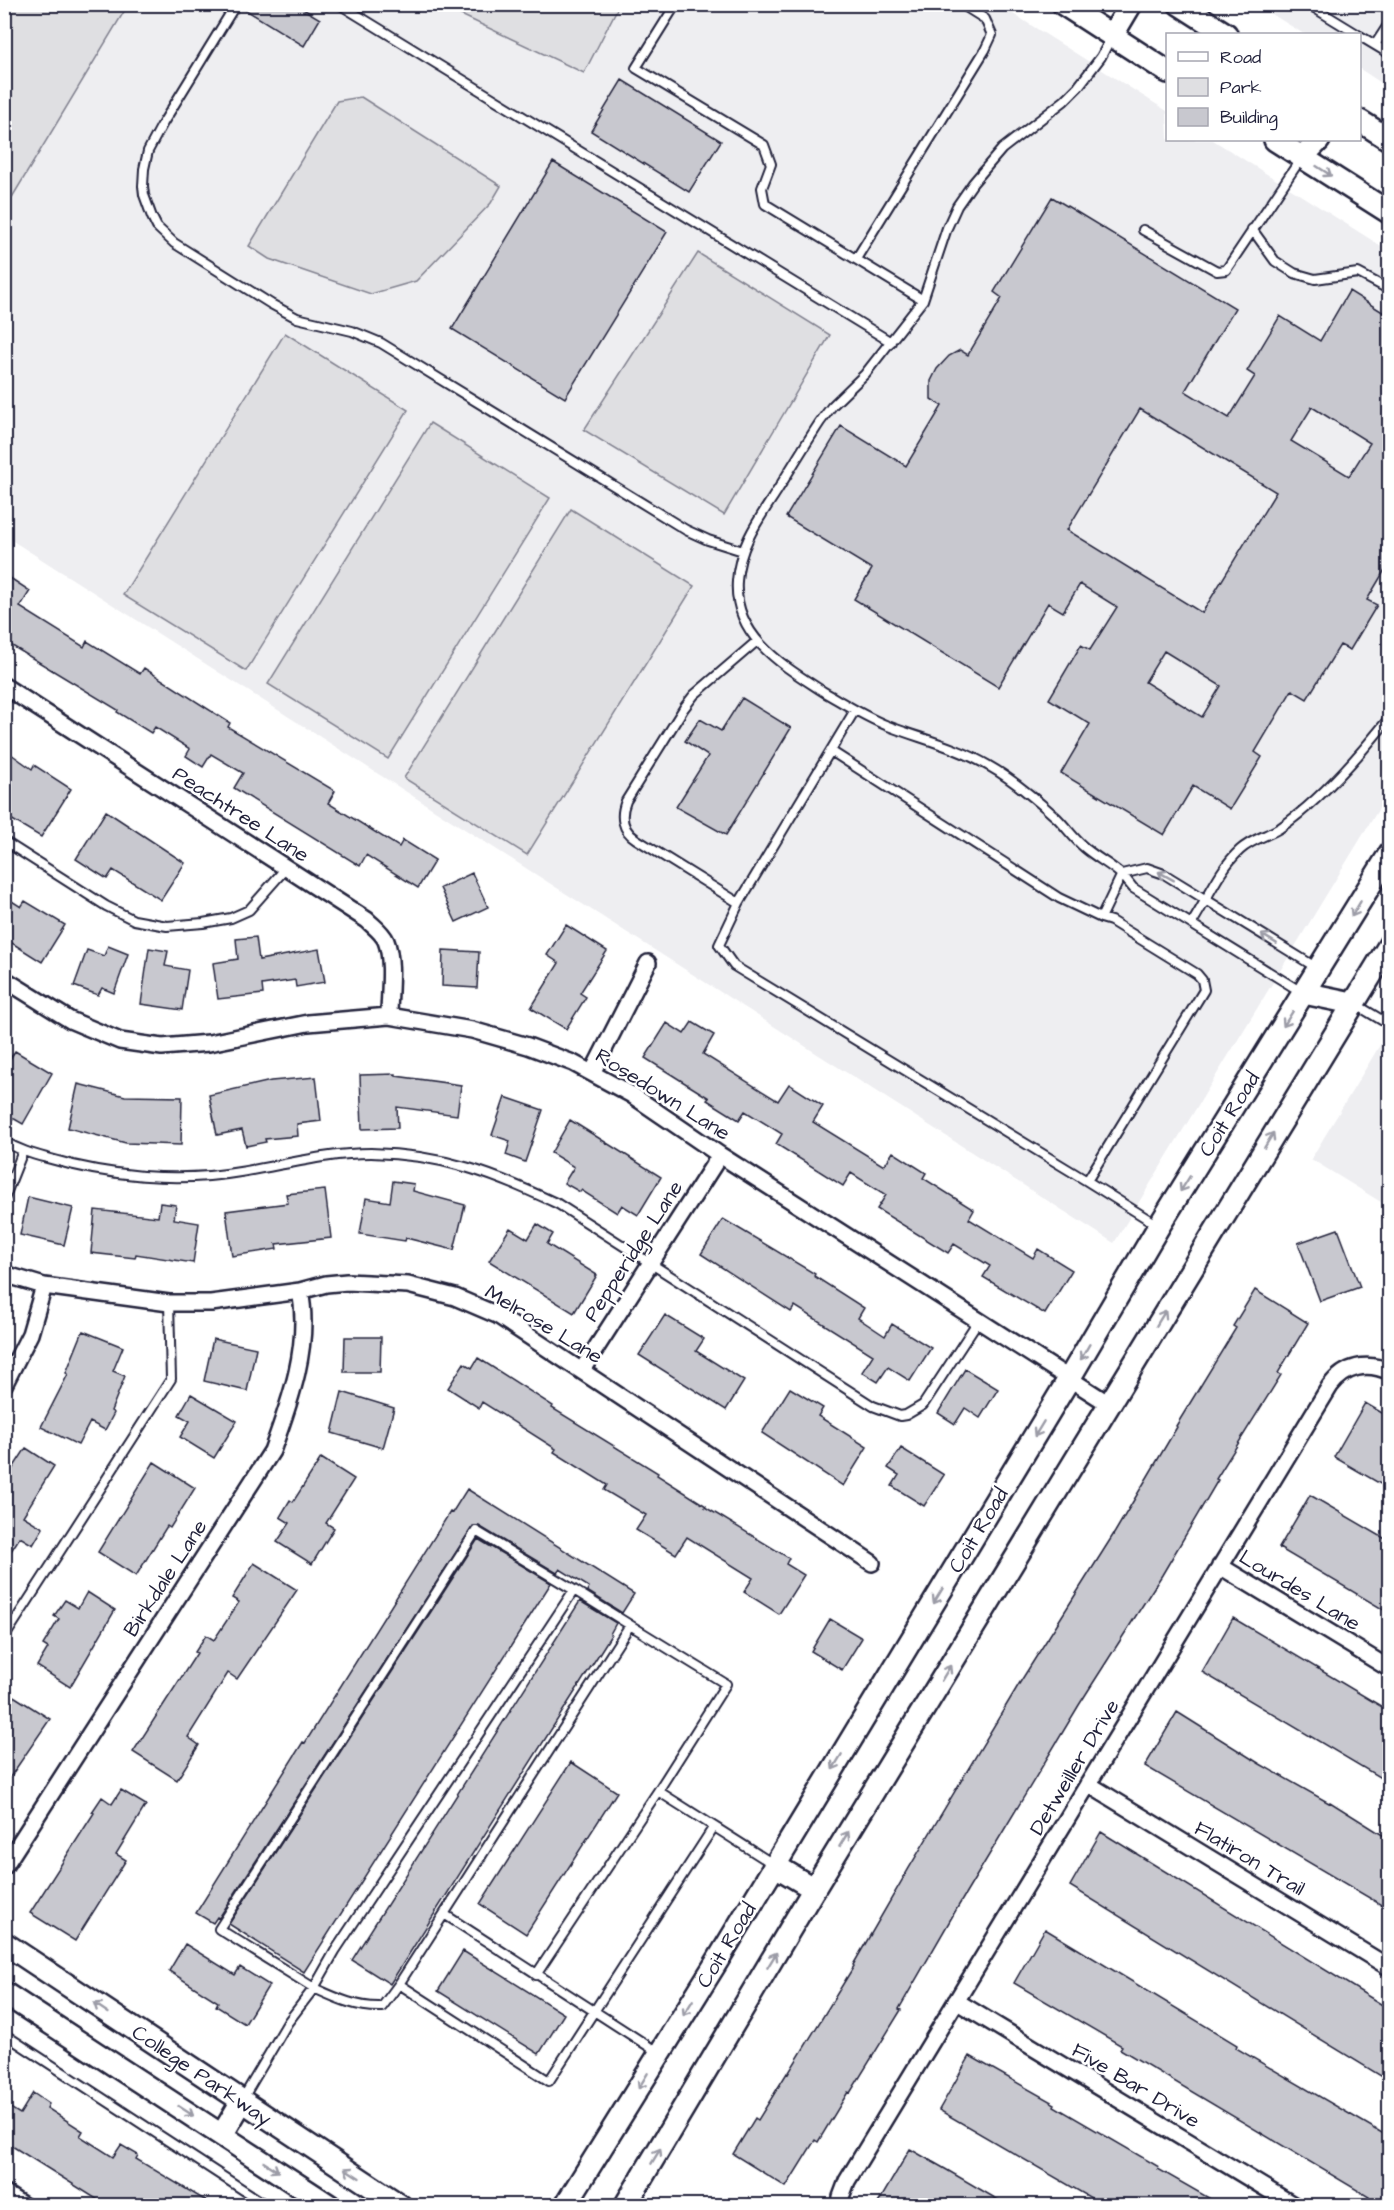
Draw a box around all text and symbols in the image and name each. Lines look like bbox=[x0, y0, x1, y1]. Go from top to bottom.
legend bbox=[1166, 33, 1361, 141]
text: Road bbox=[1220, 45, 1261, 70]
text: Park bbox=[1220, 75, 1262, 100]
text: Building bbox=[1220, 105, 1278, 131]
one-way arrow bbox=[1315, 165, 1332, 177]
street label: Peachtree Lane bbox=[167, 759, 315, 869]
one-way arrow bbox=[1158, 870, 1175, 882]
one-way arrow bbox=[1349, 900, 1361, 917]
one-way arrow bbox=[1261, 932, 1278, 944]
one-way arrow bbox=[1282, 1010, 1294, 1027]
street label: Rosedown Lane bbox=[590, 1041, 736, 1148]
street label: Coit Road bbox=[1192, 1066, 1267, 1162]
one-way arrow bbox=[1264, 1132, 1276, 1149]
street label: Pepperidge Lane bbox=[577, 1175, 692, 1328]
one-way arrow bbox=[1178, 1175, 1190, 1192]
street label: Melrose Lane bbox=[479, 1278, 608, 1371]
one-way arrow bbox=[1156, 1310, 1168, 1327]
one-way arrow bbox=[1079, 1343, 1091, 1360]
one-way arrow bbox=[1033, 1420, 1045, 1437]
street label: Coit Road bbox=[942, 1482, 1015, 1578]
street label: Birkdale Lane bbox=[117, 1514, 214, 1642]
street label: Lourdes Lane bbox=[1234, 1543, 1366, 1638]
one-way arrow bbox=[931, 1587, 943, 1604]
one-way arrow bbox=[940, 1665, 952, 1682]
street label: Detweiller Drive bbox=[1022, 1694, 1126, 1841]
one-way arrow bbox=[830, 1753, 842, 1770]
street label: Flatiron Trail bbox=[1189, 1814, 1311, 1903]
one-way arrow bbox=[839, 1831, 851, 1848]
street label: Coit Road bbox=[690, 1897, 763, 1993]
one-way arrow bbox=[766, 1952, 778, 1969]
one-way arrow bbox=[681, 1999, 693, 2016]
one-way arrow bbox=[94, 2002, 110, 2014]
street label: College Parkway bbox=[125, 2018, 278, 2135]
street label: Five Bar Drive bbox=[1066, 2036, 1205, 2135]
one-way arrow bbox=[637, 2072, 649, 2089]
one-way arrow bbox=[177, 2105, 194, 2118]
one-way arrow bbox=[650, 2148, 662, 2165]
one-way arrow bbox=[262, 2161, 279, 2173]
one-way arrow bbox=[343, 2167, 360, 2180]

